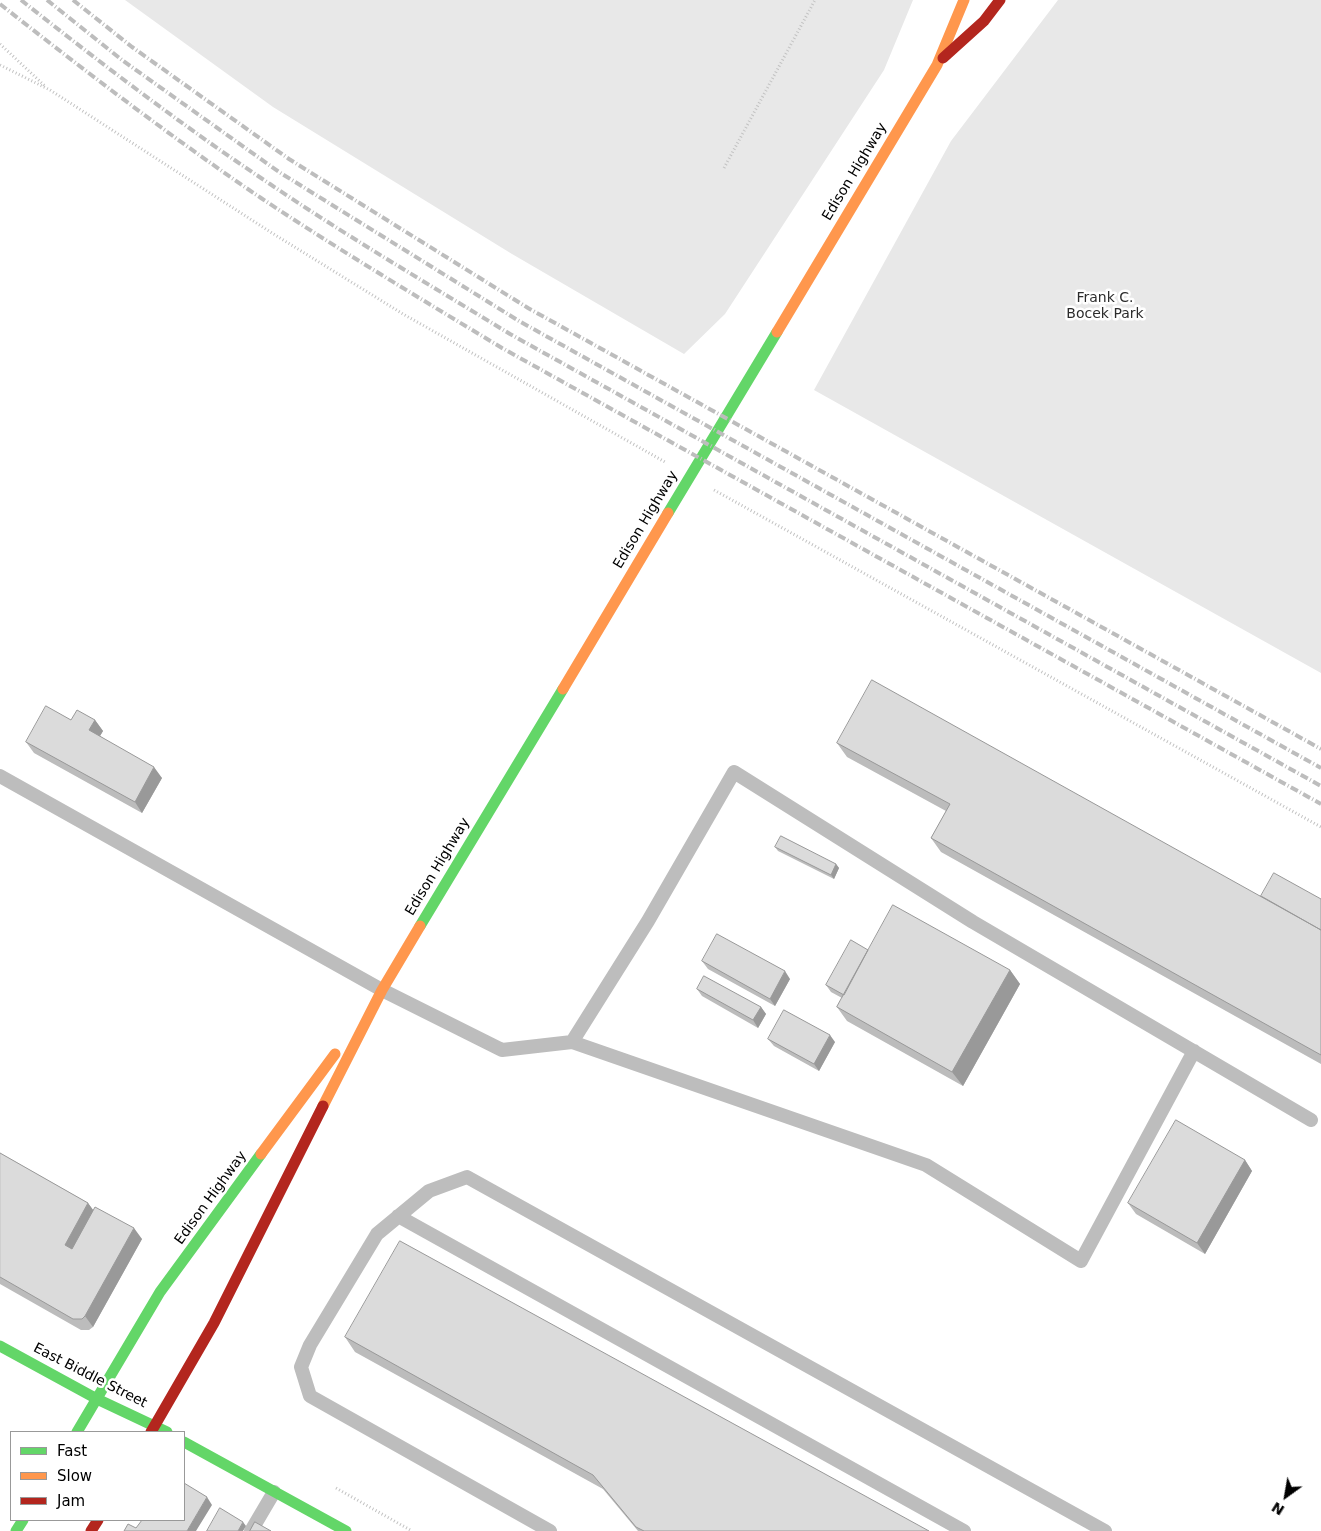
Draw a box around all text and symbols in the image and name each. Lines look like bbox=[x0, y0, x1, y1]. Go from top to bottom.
street label: Edison Highway bbox=[819, 120, 891, 224]
park label: Frank C. Bocek Park bbox=[1066, 290, 1144, 322]
street label: Edison Highway bbox=[610, 468, 682, 572]
street label: Edison Highway bbox=[402, 815, 474, 919]
street label: Edison Highway bbox=[171, 1148, 251, 1248]
street label: East Biddle Street bbox=[30, 1340, 150, 1412]
legend bbox=[10, 1431, 185, 1521]
text: Fast bbox=[57, 1442, 87, 1460]
text: Slow bbox=[57, 1467, 92, 1485]
north arrow bbox=[1261, 1471, 1311, 1521]
text: Jam bbox=[57, 1492, 85, 1510]
text: N bbox=[1269, 1499, 1287, 1519]

